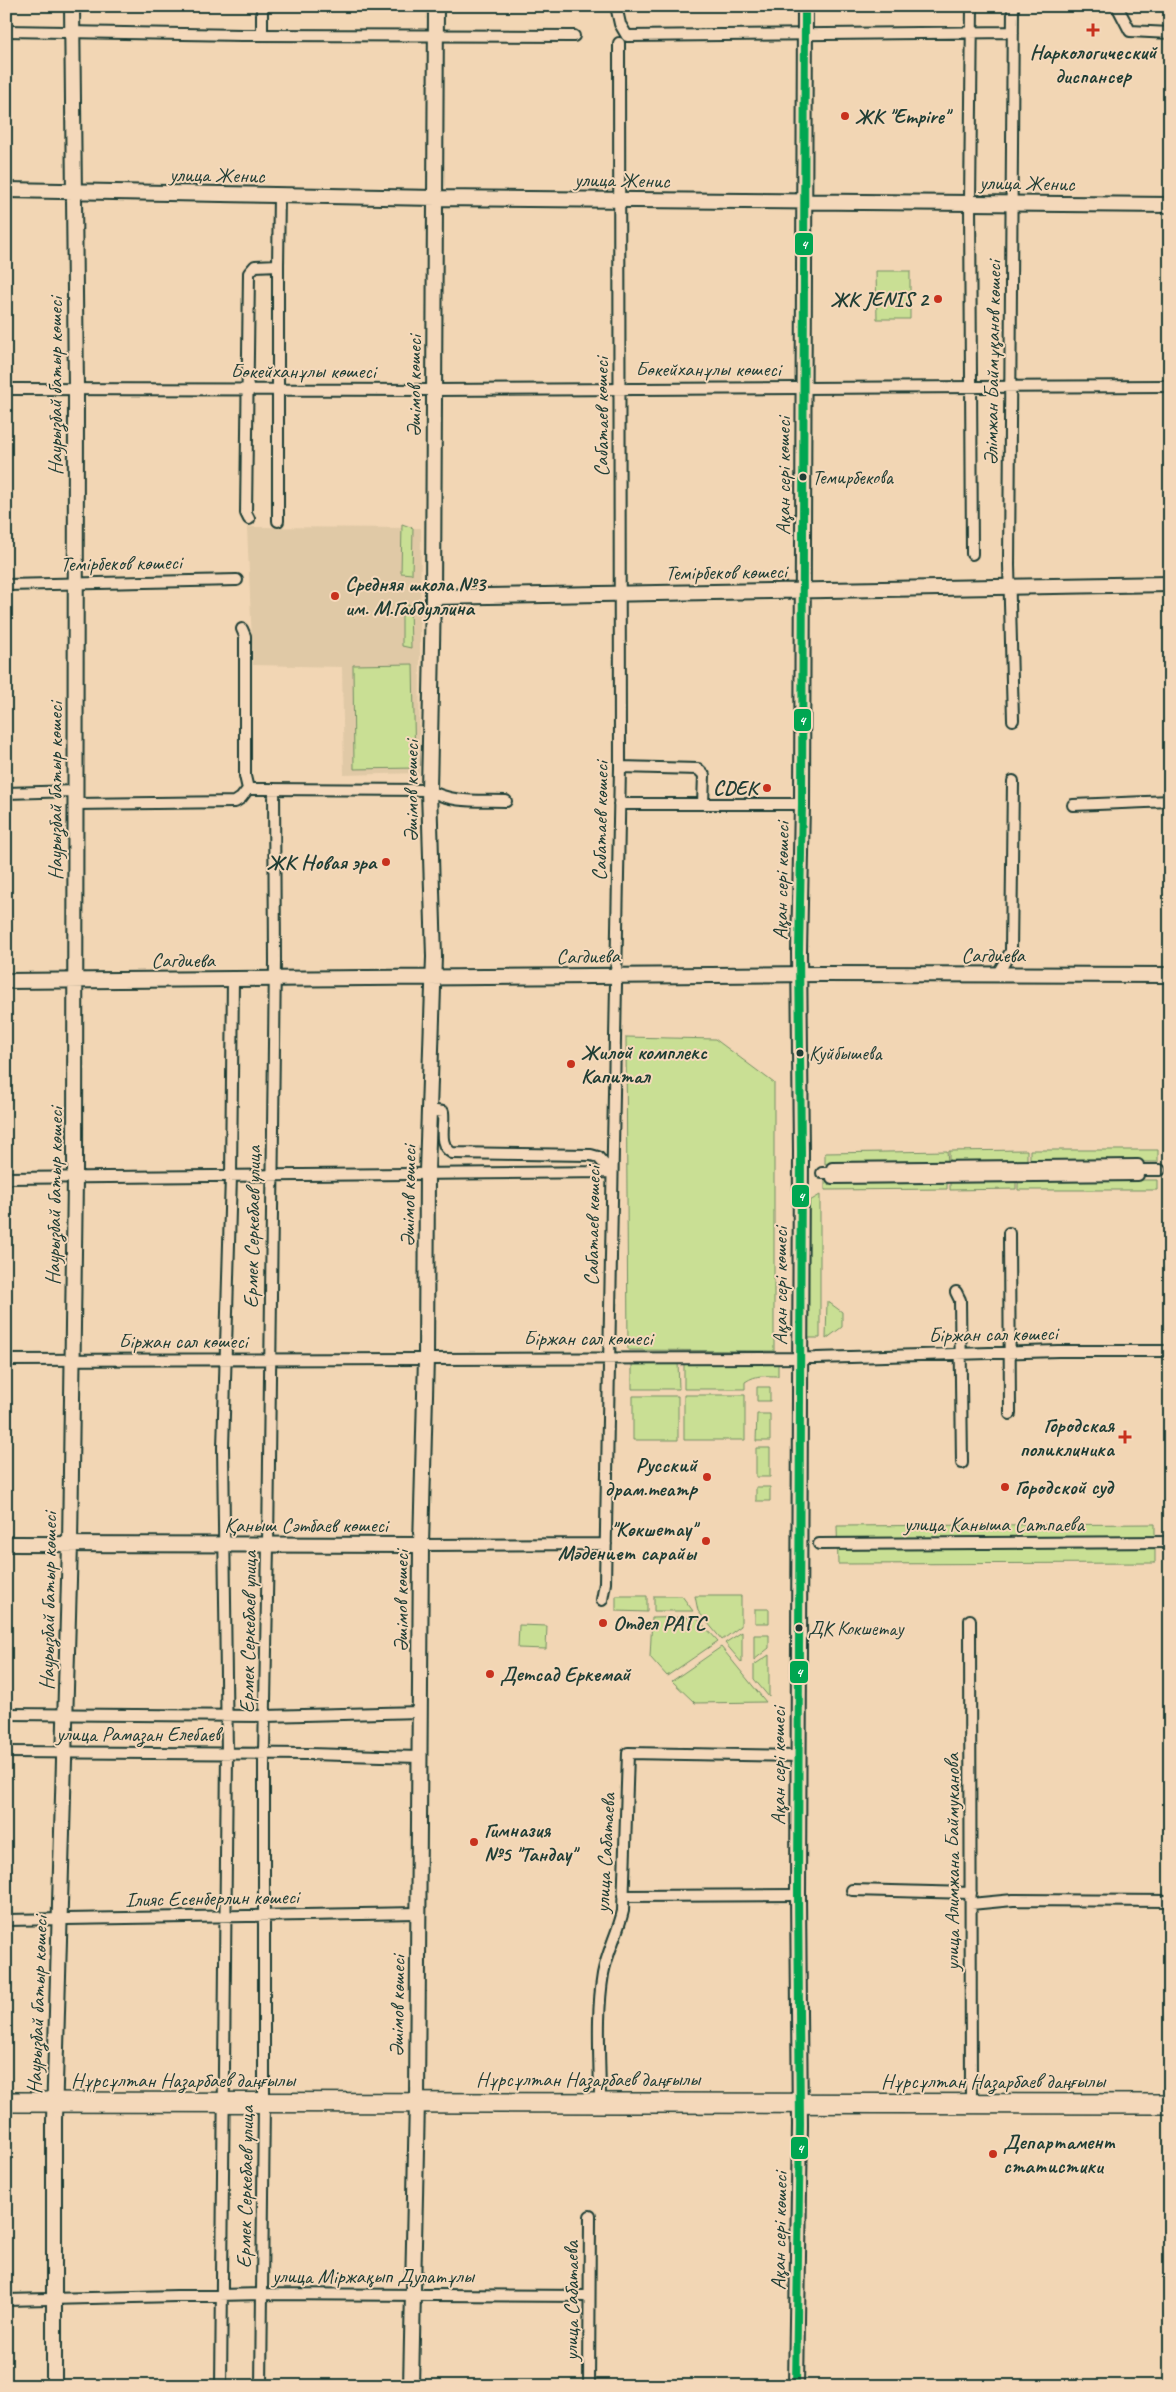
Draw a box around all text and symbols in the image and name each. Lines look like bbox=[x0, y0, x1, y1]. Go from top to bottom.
marker: Наркологический диспансер bbox=[1086, 23, 1100, 37]
place label: Наркологический диспансер bbox=[1030, 39, 1158, 89]
place label: ЖК "Empire" bbox=[855, 103, 954, 129]
marker: ЖК "Empire" bbox=[839, 110, 851, 122]
street label: улица Женис bbox=[167, 161, 266, 189]
street label: улица Женис bbox=[572, 166, 671, 194]
street label: улица Женис bbox=[977, 169, 1076, 197]
line badge: 4 bbox=[794, 232, 814, 256]
text: 4 bbox=[801, 236, 809, 253]
street label: Әлімжан Баймұқанов көшесі bbox=[977, 257, 1007, 466]
place label: ЖК JENIS 2 bbox=[830, 286, 931, 312]
marker: ЖК JENIS 2 bbox=[932, 293, 944, 305]
street label: Наурызбай батыр көшесі bbox=[42, 294, 69, 475]
street label: Әшімов көшесі bbox=[401, 332, 427, 437]
street label: Сабатаев көшесі bbox=[588, 354, 614, 477]
street label: Бөкейханұлы көшесі bbox=[635, 356, 784, 382]
street label: Бөкейханұлы көшесі bbox=[230, 358, 379, 384]
street label: Ақан сері көшесі bbox=[770, 414, 796, 535]
place label: Темирбекова bbox=[812, 465, 895, 490]
marker: Темирбекова bbox=[798, 472, 808, 482]
street label: Темірбеков көшесі bbox=[60, 549, 185, 577]
street label: Темірбеков көшесі bbox=[665, 558, 790, 586]
place label: Средняя школа №3 им. М.Габдуллина bbox=[345, 571, 488, 622]
marker: Средняя школа №3 им. М.Габдуллина bbox=[329, 590, 341, 602]
street label: Наурызбай батыр көшесі bbox=[42, 699, 69, 880]
line badge: 4 bbox=[793, 708, 812, 732]
text: 4 bbox=[799, 712, 807, 729]
street label: Әшімов көшесі bbox=[398, 737, 424, 842]
street label: Сабатаев көшесі bbox=[586, 758, 614, 881]
place label: CDEK bbox=[713, 775, 761, 801]
marker: CDEK bbox=[761, 782, 773, 794]
street label: Ақан сері көшесі bbox=[767, 819, 795, 940]
place label: ЖК Новая эра bbox=[267, 849, 378, 875]
marker: ЖК Новая эра bbox=[380, 856, 392, 868]
street label: Сагдиева bbox=[556, 942, 622, 970]
street label: Сагдиева bbox=[961, 942, 1027, 968]
street label: Сагдиева bbox=[151, 947, 217, 973]
place label: Жилой комплекс Капитал bbox=[581, 1039, 707, 1089]
place label: Куйбышева bbox=[809, 1041, 883, 1066]
marker: Куйбышева bbox=[795, 1048, 805, 1058]
marker: Жилой комплекс Капитал bbox=[565, 1058, 577, 1070]
street label: Наурызбай батыр көшесі bbox=[39, 1104, 70, 1285]
street label: Әшімов көшесі bbox=[394, 1142, 422, 1247]
street label: Ермек Серкебаев улица bbox=[238, 1144, 266, 1308]
street label: Сабатаев көшесі bbox=[578, 1163, 606, 1286]
line badge: 4 bbox=[791, 1184, 810, 1208]
text: 4 bbox=[798, 1188, 806, 1205]
street label: Ақан сері көшесі bbox=[767, 1224, 793, 1345]
street label: Біржан сал көшесі bbox=[928, 1320, 1061, 1348]
street label: Біржан сал көшесі bbox=[523, 1325, 656, 1351]
street label: Біржан сал көшесі bbox=[118, 1328, 251, 1354]
place label: Городская поликлиника bbox=[1020, 1412, 1116, 1462]
marker: Городская поликлиника bbox=[1118, 1430, 1132, 1444]
place label: Русский драм.театр bbox=[605, 1452, 699, 1502]
marker: Русский драм.театр bbox=[701, 1471, 713, 1483]
place label: Городской суд bbox=[1015, 1474, 1115, 1500]
marker: Городской суд bbox=[999, 1481, 1011, 1493]
street label: Наурызбай батыр көшесі bbox=[33, 1509, 64, 1690]
street label: улица Каныша Сатпаева bbox=[902, 1511, 1086, 1537]
street label: Қаныш Сәтбаев көшесі bbox=[224, 1512, 391, 1538]
place label: "Көкшетау" Мәдениет сарайы bbox=[558, 1516, 701, 1566]
marker: "Көкшетау" Мәдениет сарайы bbox=[700, 1535, 712, 1547]
street label: Әшімов көшесі bbox=[388, 1547, 414, 1652]
street label: Ермек Серкебаев улица bbox=[234, 1549, 262, 1713]
place label: Отдел РАГС bbox=[613, 1610, 709, 1636]
place label: ДК Кокшетау bbox=[808, 1616, 906, 1641]
marker: Отдел РАГС bbox=[597, 1617, 609, 1629]
marker: ДК Кокшетау bbox=[794, 1623, 804, 1633]
line badge: 4 bbox=[789, 1660, 809, 1684]
place label: Детсад Еркемай bbox=[500, 1661, 632, 1687]
text: 4 bbox=[796, 1664, 804, 1681]
marker: Детсад Еркемай bbox=[484, 1668, 496, 1680]
street label: Ақан сері көшесі bbox=[765, 1704, 791, 1825]
street label: улица Рамазан Елебаев bbox=[54, 1721, 224, 1748]
street label: улица Алимжана Баймуканова bbox=[939, 1751, 965, 1973]
street label: улица Сабатаева bbox=[589, 1791, 621, 1916]
place label: Гимназия №5 "Тандау" bbox=[484, 1817, 581, 1867]
marker: Гимназия №5 "Тандау" bbox=[468, 1836, 480, 1848]
street label: Ілияс Есенберлин көшесі bbox=[125, 1883, 302, 1913]
street label: Наурызбай батыр көшесі bbox=[21, 1912, 54, 2095]
street label: Әшімов көшесі bbox=[383, 1952, 411, 2057]
street label: Нұрсұлтан Назарбаев даңғылы bbox=[476, 2066, 702, 2093]
street label: Нұрсұлтан Назарбаев даңғылы bbox=[71, 2067, 297, 2094]
street label: Нұрсұлтан Назарбаев даңғылы bbox=[881, 2068, 1107, 2095]
street label: Ермек Серкебаев улица bbox=[231, 2104, 259, 2268]
place label: Департамент статистики bbox=[1003, 2129, 1116, 2179]
line badge: 4 bbox=[790, 2136, 809, 2160]
text: 4 bbox=[797, 2140, 805, 2157]
marker: Департамент статистики bbox=[987, 2148, 999, 2160]
street label: Ақан сері көшесі bbox=[765, 2169, 793, 2290]
street label: улица Сабатаева bbox=[558, 2240, 584, 2363]
street label: улица Міржақып Дулатұлы bbox=[270, 2263, 476, 2289]

